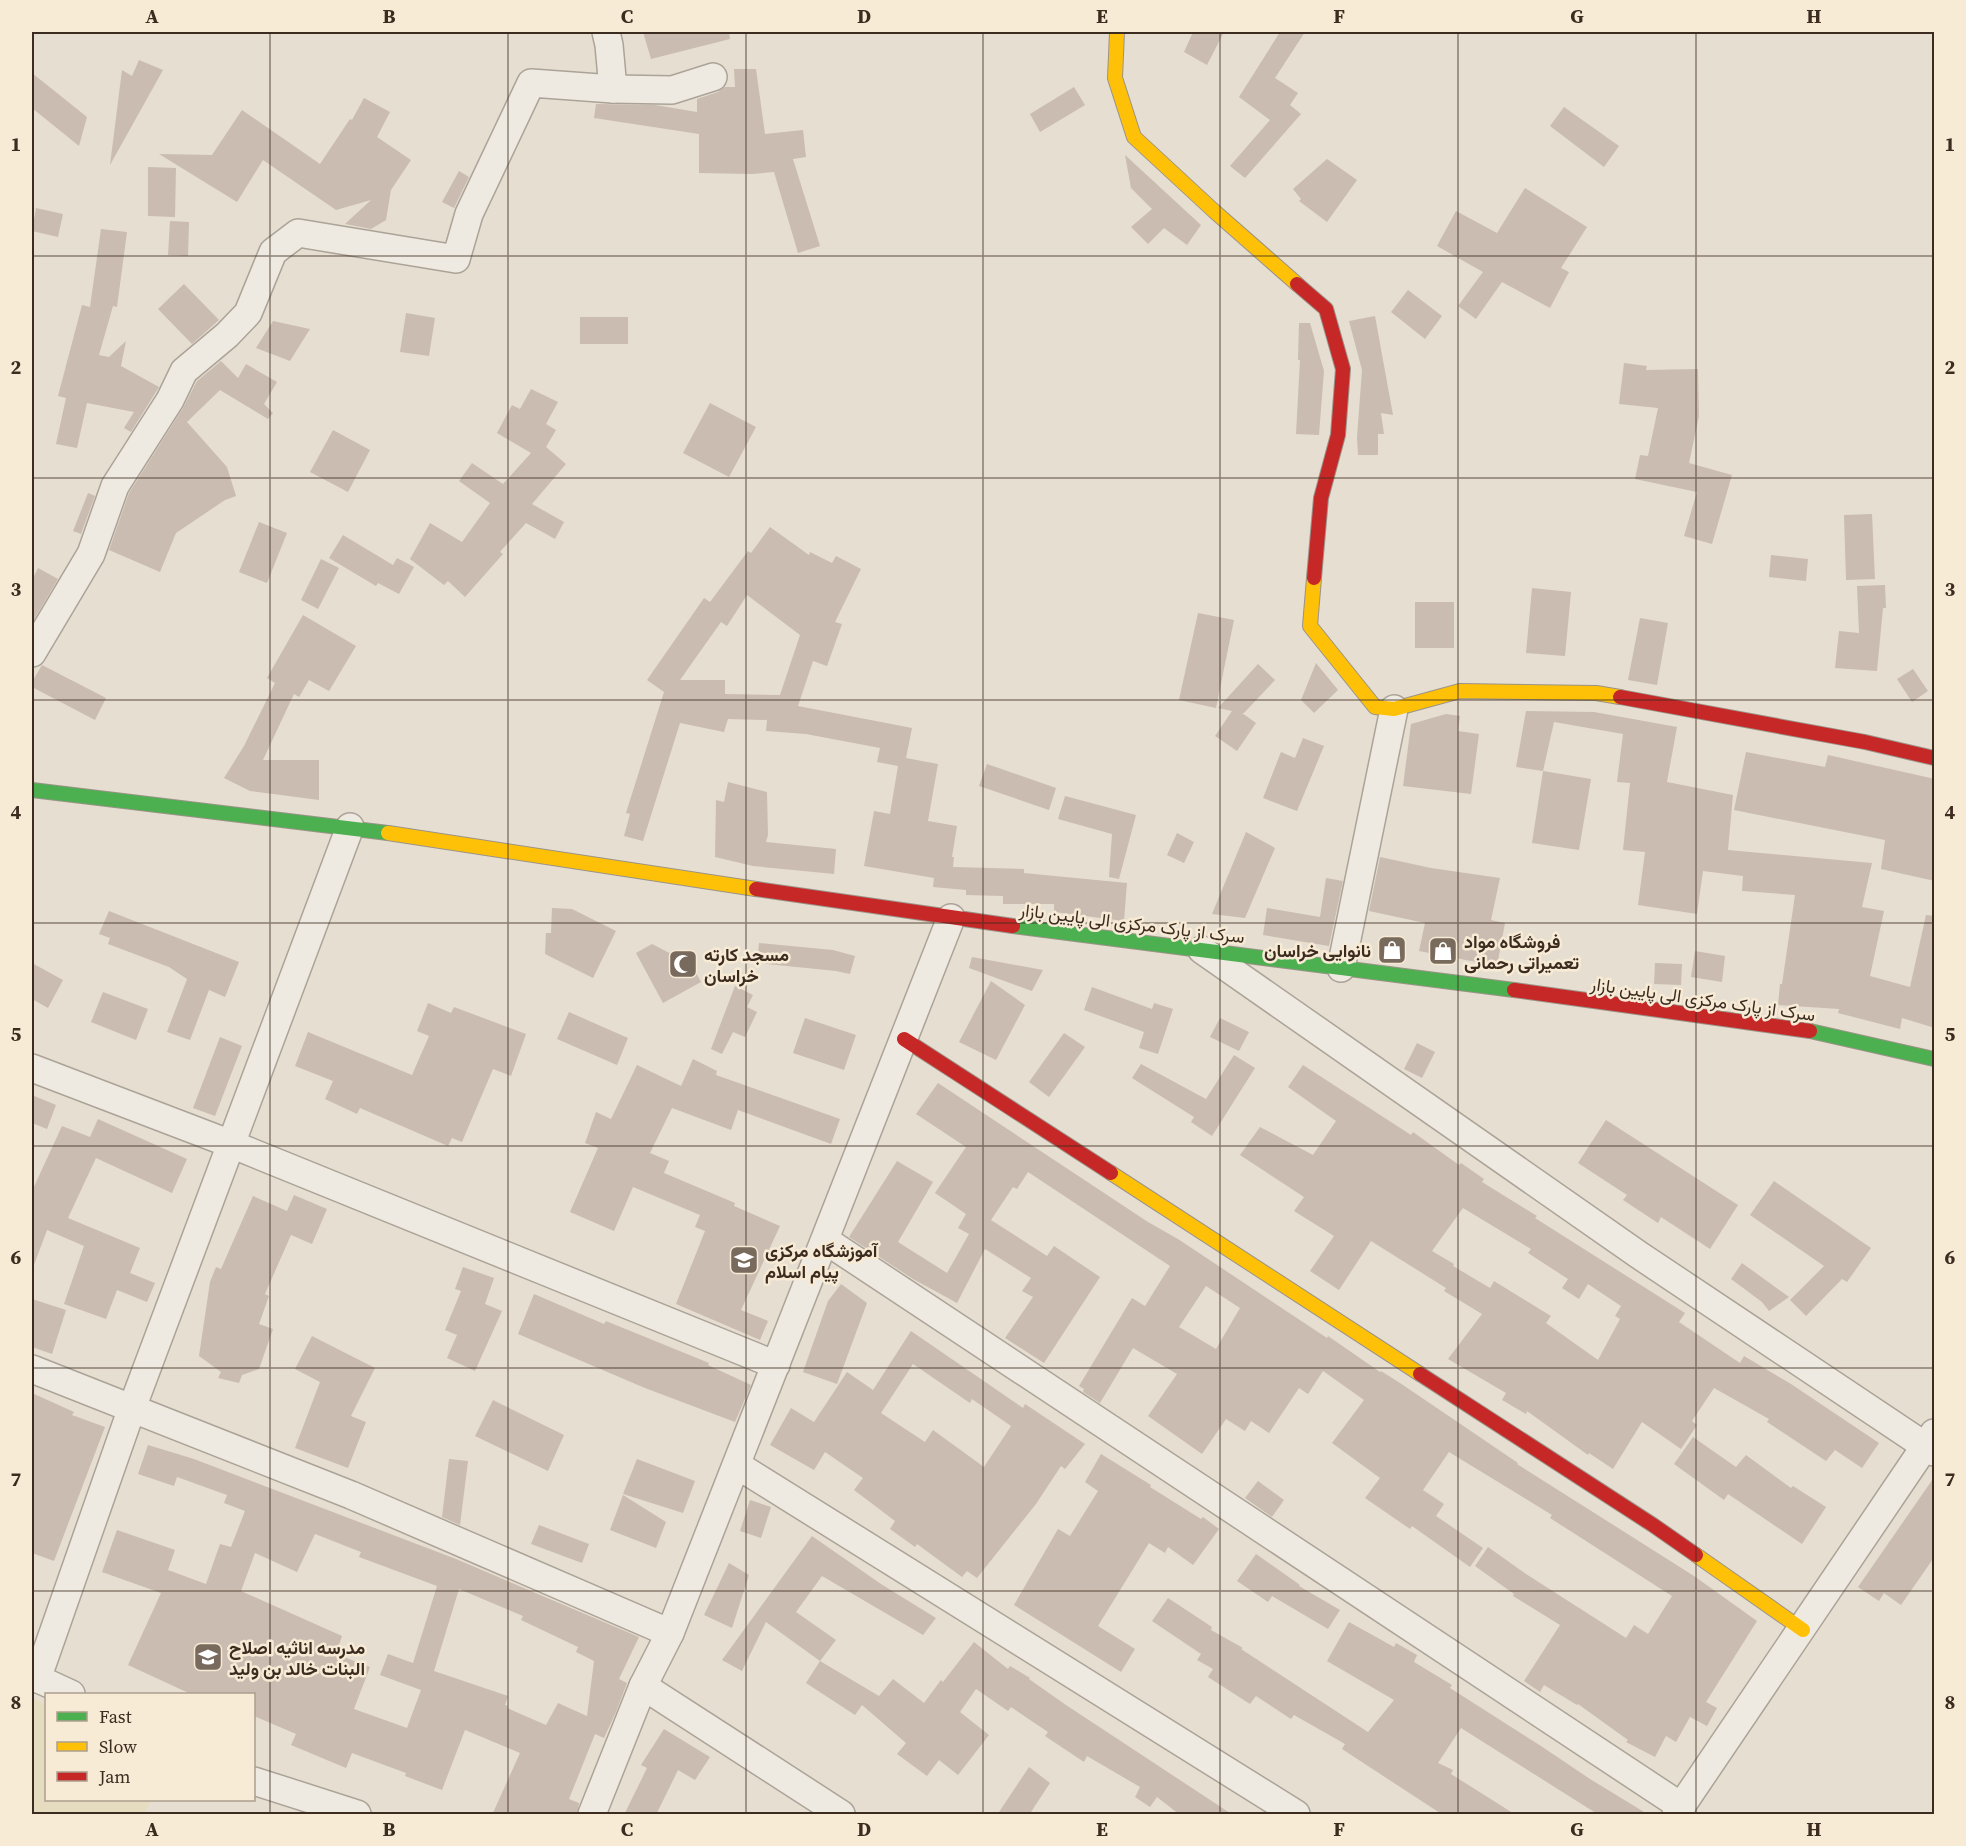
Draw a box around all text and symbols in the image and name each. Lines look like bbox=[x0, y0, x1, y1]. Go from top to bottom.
text: A bbox=[145, 2, 159, 30]
text: B bbox=[382, 2, 396, 30]
text: C bbox=[621, 2, 633, 30]
text: D bbox=[857, 2, 871, 30]
text: E bbox=[1096, 2, 1108, 30]
text: F bbox=[1333, 2, 1345, 30]
text: G bbox=[1570, 2, 1584, 30]
text: H bbox=[1806, 2, 1822, 30]
text: 1 bbox=[11, 130, 21, 158]
text: 1 bbox=[1945, 130, 1955, 158]
text: 2 bbox=[11, 353, 22, 381]
text: 2 bbox=[1945, 353, 1956, 381]
text: 3 bbox=[11, 575, 22, 603]
text: 3 bbox=[1945, 575, 1956, 603]
text: 4 bbox=[11, 798, 22, 826]
text: 4 bbox=[1945, 798, 1956, 826]
street label: سرک از پارک مرکزی الی پایین بازار bbox=[1017, 897, 1246, 949]
place label: فروشگاه مواد تعمیراتی رحمانی bbox=[1464, 929, 1580, 975]
shop icon: نانوایی خراسان bbox=[1376, 934, 1408, 966]
shop icon: فروشگاه مواد تعمیراتی رحمانی bbox=[1427, 935, 1459, 967]
place label: نانوایی خراسان bbox=[1264, 938, 1371, 963]
place label: مسجد کارته خراسان bbox=[704, 942, 789, 988]
mosque icon: مسجد کارته خراسان bbox=[667, 948, 699, 980]
street label: سرک از پارک مرکزی الی پایین بازار bbox=[1588, 971, 1817, 1027]
text: 5 bbox=[11, 1020, 22, 1048]
text: 5 bbox=[1945, 1020, 1956, 1048]
place label: آموزشگاه مرکزی پیام اسلام bbox=[765, 1238, 879, 1284]
text: 6 bbox=[11, 1243, 22, 1271]
text: 6 bbox=[1945, 1243, 1956, 1271]
school or university icon: آموزشگاه مرکزی پیام اسلام bbox=[728, 1244, 760, 1276]
text: 7 bbox=[11, 1465, 22, 1493]
text: 7 bbox=[1945, 1465, 1956, 1493]
place label: مدرسه اناثیه اصلاح البنات خالد بن ولید bbox=[229, 1635, 366, 1681]
school or university icon: مدرسه اناثیه اصلاح البنات خالد بن ولید bbox=[192, 1641, 224, 1673]
text: 8 bbox=[11, 1688, 21, 1716]
text: 8 bbox=[1945, 1688, 1955, 1716]
legend bbox=[45, 1693, 255, 1801]
text: Fast bbox=[99, 1704, 132, 1729]
text: Slow bbox=[99, 1734, 137, 1759]
text: Jam bbox=[98, 1764, 131, 1789]
text: A bbox=[145, 1815, 159, 1843]
text: B bbox=[382, 1815, 396, 1843]
text: C bbox=[621, 1815, 633, 1843]
text: D bbox=[857, 1815, 871, 1843]
text: E bbox=[1096, 1815, 1108, 1843]
text: F bbox=[1333, 1815, 1345, 1843]
text: G bbox=[1570, 1815, 1584, 1843]
text: H bbox=[1806, 1815, 1822, 1843]

